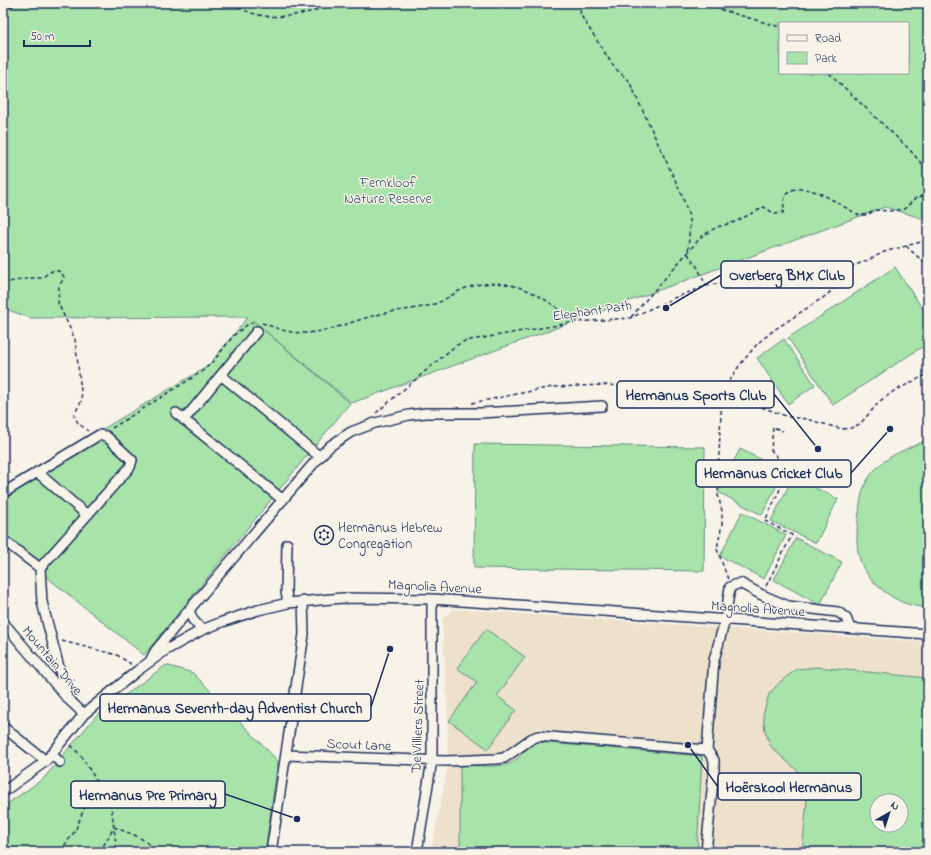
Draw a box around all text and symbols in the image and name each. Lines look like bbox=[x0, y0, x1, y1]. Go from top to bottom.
scale bar bbox=[24, 22, 90, 48]
legend bbox=[779, 22, 909, 74]
text: 50 m bbox=[30, 28, 54, 46]
text: Road bbox=[815, 30, 841, 48]
text: Park bbox=[815, 50, 837, 68]
park label: Fernkloof Nature Reserve bbox=[344, 173, 433, 210]
callout: Overberg BMX Club bbox=[721, 261, 853, 288]
text: Overberg BMX Club bbox=[729, 265, 845, 289]
street label: Elephant Path bbox=[551, 296, 633, 327]
callout: Hermanus Sports Club bbox=[617, 381, 774, 408]
text: Hermanus Sports Club bbox=[625, 385, 767, 407]
callout: Hermanus Cricket Club bbox=[696, 460, 851, 487]
text: Hermanus Cricket Club bbox=[704, 463, 842, 485]
place label: Hermanus Hebrew Congregation bbox=[338, 518, 442, 556]
synagogue icon: Hermanus Hebrew Congregation bbox=[313, 524, 335, 546]
street label: Magnolia Avenue bbox=[387, 575, 483, 601]
street label: Magnolia Avenue bbox=[710, 596, 806, 624]
street label: Mountain Drive bbox=[16, 622, 88, 701]
street label: De Villiers Street bbox=[406, 679, 431, 774]
callout: Hermanus Seventh-day Adventist Church bbox=[100, 694, 371, 721]
text: Hermanus Seventh-day Adventist Church bbox=[108, 698, 362, 722]
street label: Scout Lane bbox=[326, 734, 392, 757]
callout: Hoërskool Hermanus bbox=[718, 773, 861, 800]
text: Hoërskool Hermanus bbox=[726, 777, 853, 799]
callout: Hermanus Pre Primary bbox=[71, 781, 225, 808]
text: Hermanus Pre Primary bbox=[79, 785, 218, 809]
north arrow bbox=[869, 793, 909, 833]
text: N bbox=[887, 797, 903, 815]

